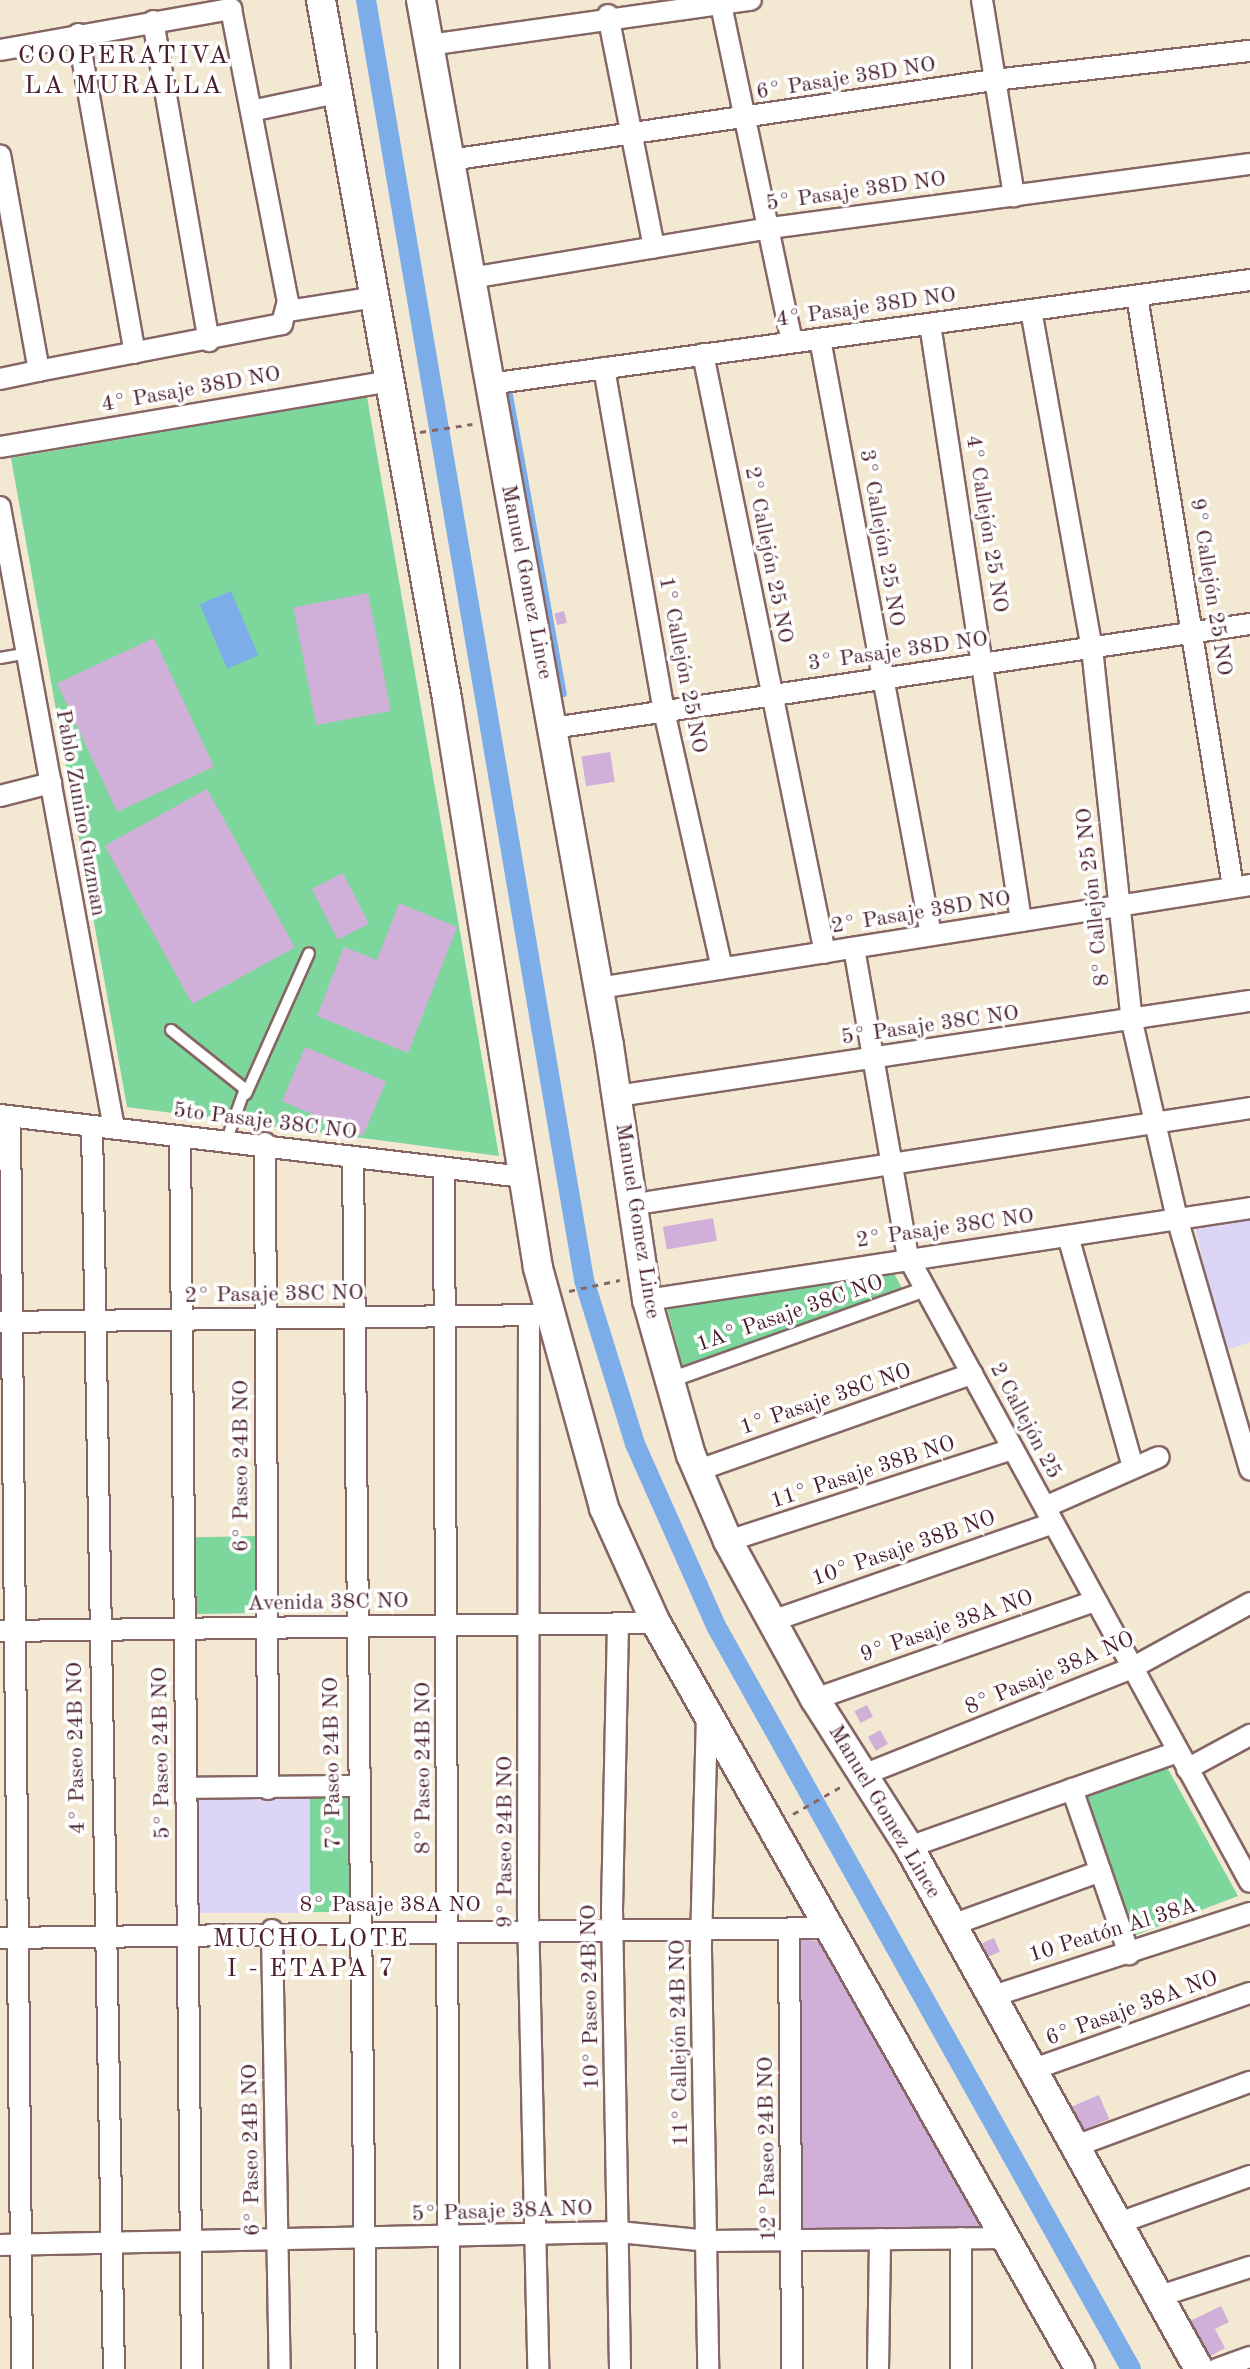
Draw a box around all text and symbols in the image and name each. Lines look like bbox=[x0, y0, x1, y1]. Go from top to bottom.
district label: COOPERATIVA LA MURALLA bbox=[18, 41, 230, 102]
street label: 6° Pasaje 38D NO bbox=[754, 52, 938, 106]
street label: 5° Pasaje 38D NO bbox=[764, 166, 948, 218]
street label: 4° Pasaje 38D NO bbox=[774, 282, 958, 334]
street label: 4° Pasaje 38D NO bbox=[99, 361, 283, 419]
street label: 4° Callejón 25 NO bbox=[959, 433, 1013, 615]
street label: 3° Callejón 25 NO bbox=[852, 447, 910, 629]
street label: 2° Callejón 25 NO bbox=[738, 464, 798, 646]
street label: Manuel Gomez Lince bbox=[494, 482, 558, 682]
street label: 9° Callejón 25 NO bbox=[1183, 496, 1237, 678]
street label: 1° Callejón 25 NO bbox=[652, 574, 712, 756]
street label: 3° Pasaje 38D NO bbox=[806, 626, 990, 678]
street label: Pablo Zunino Guzman bbox=[49, 708, 111, 918]
street label: 8° Callejón 25 NO bbox=[1072, 806, 1116, 988]
street label: 2° Pasaje 38D NO bbox=[829, 886, 1013, 940]
street label: 5° Pasaje 38C NO bbox=[840, 1000, 1020, 1052]
street label: 5to Pasaje 38C NO bbox=[172, 1098, 358, 1146]
street label: Manuel Gomez Lince bbox=[609, 1121, 665, 1321]
street label: 2° Pasaje 38C NO bbox=[855, 1203, 1035, 1255]
street label: 1A° Pasaje 38C NO bbox=[693, 1270, 887, 1358]
street label: 2° Pasaje 38C NO bbox=[184, 1280, 364, 1310]
street label: 1° Pasaje 38C NO bbox=[737, 1358, 915, 1442]
street label: 2 Callejón 25 bbox=[983, 1358, 1067, 1484]
street label: 6° Paseo 24B NO bbox=[229, 1380, 255, 1552]
street label: 11° Pasaje 38B NO bbox=[768, 1431, 958, 1515]
street label: 10° Pasaje 38B NO bbox=[809, 1505, 999, 1593]
street label: 9° Pasaje 38A NO bbox=[857, 1585, 1037, 1669]
street label: Avenida 38C NO bbox=[247, 1588, 409, 1618]
street label: 8° Pasaje 38A NO bbox=[961, 1626, 1139, 1722]
street label: 4° Paseo 24B NO bbox=[62, 1662, 92, 1834]
street label: 5° Paseo 24B NO bbox=[147, 1667, 177, 1839]
street label: 7° Paseo 24B NO bbox=[318, 1677, 348, 1849]
street label: 8° Paseo 24B NO bbox=[411, 1682, 437, 1854]
street label: Manuel Gomez Lince bbox=[822, 1721, 946, 1903]
street label: 9° Paseo 24B NO bbox=[493, 1756, 519, 1928]
street label: 8° Pasaje 38A NO bbox=[299, 1893, 481, 1919]
street label: 10 Peatón Al 38A bbox=[1026, 1893, 1200, 1969]
street label: 10° Paseo 24B NO bbox=[576, 1904, 606, 2090]
district label: MUCHO LOTE I - ETAPA 7 bbox=[213, 1924, 409, 1986]
street label: 11° Callejón 24B NO bbox=[665, 1939, 695, 2147]
street label: 6° Pasaje 38A NO bbox=[1042, 1966, 1222, 2052]
street label: 12° Paseo 24B NO bbox=[753, 2056, 783, 2242]
street label: 6° Paseo 24B NO bbox=[237, 2064, 267, 2236]
street label: 5° Pasaje 38A NO bbox=[411, 2196, 593, 2228]

